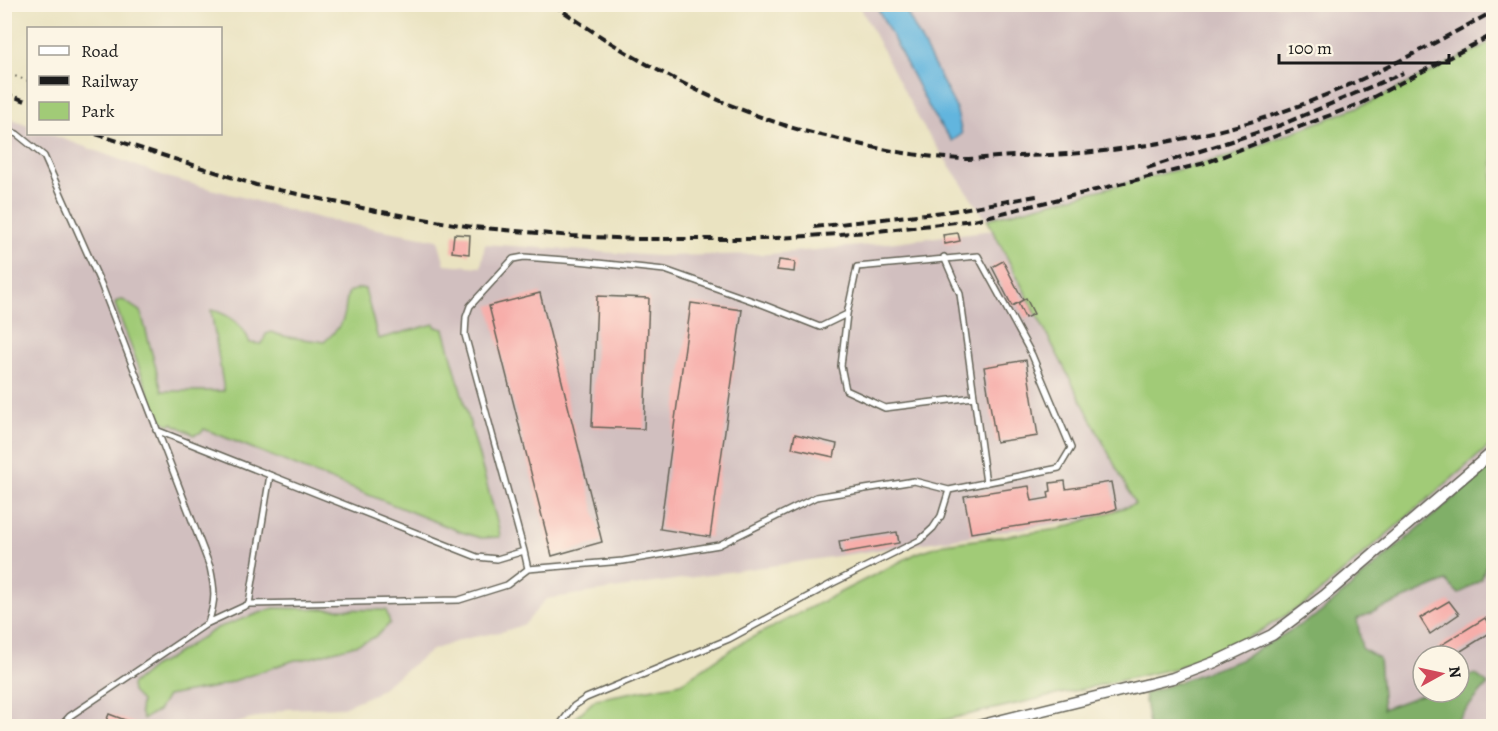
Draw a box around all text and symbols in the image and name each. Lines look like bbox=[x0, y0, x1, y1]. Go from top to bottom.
legend bbox=[27, 27, 222, 135]
scale bar bbox=[1279, 27, 1448, 65]
text: 100 m bbox=[1288, 36, 1332, 60]
text: Road bbox=[81, 39, 119, 63]
text: Railway bbox=[81, 69, 139, 93]
text: Park bbox=[81, 99, 115, 123]
north arrow bbox=[1411, 644, 1471, 704]
text: N bbox=[1443, 665, 1467, 680]

